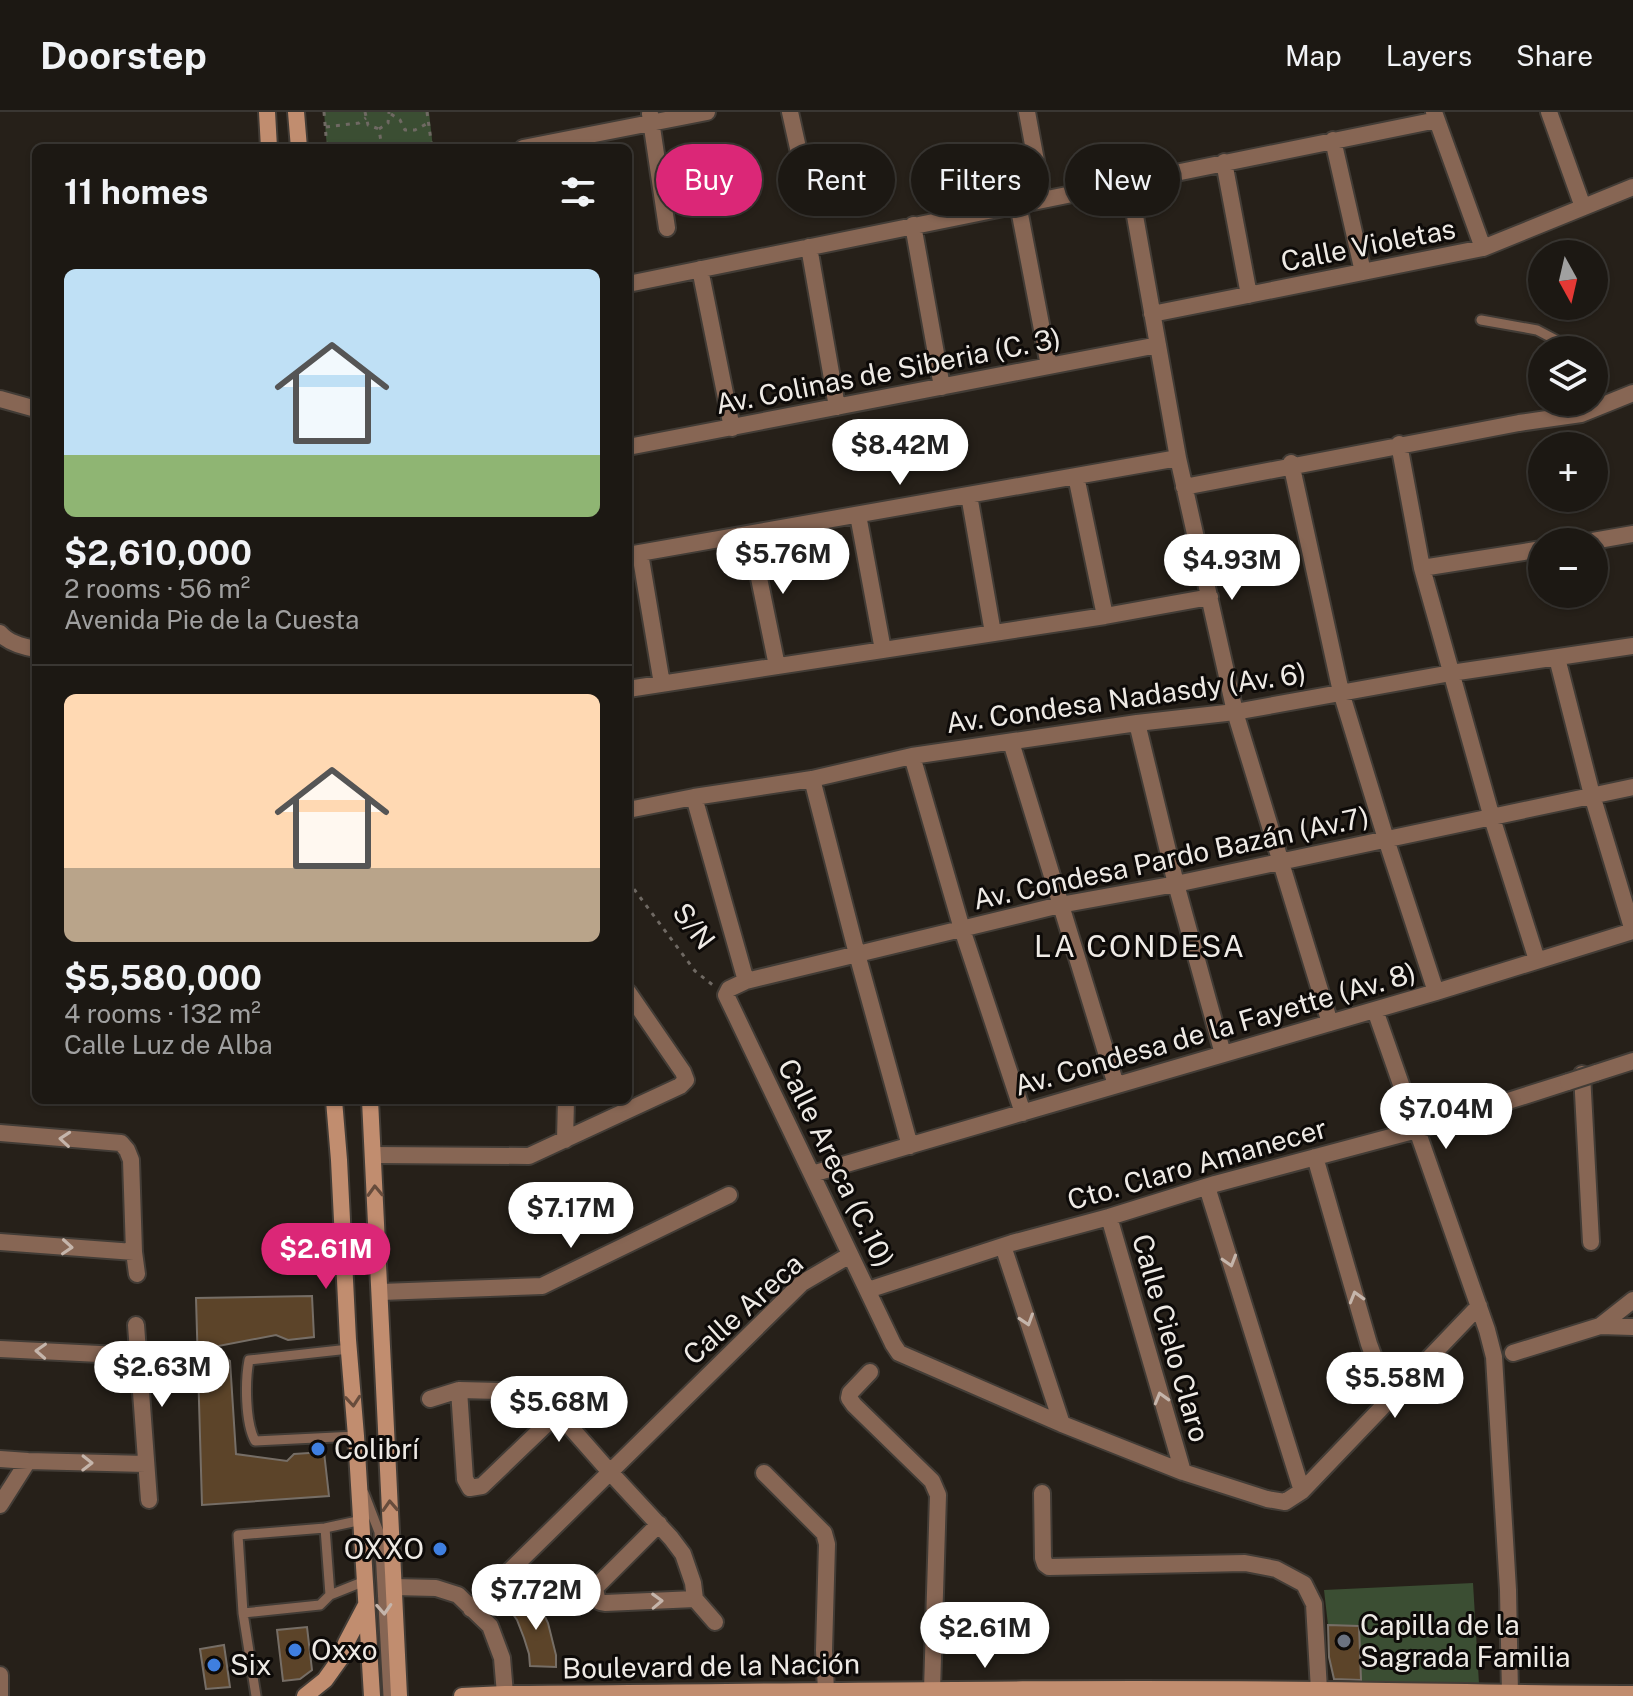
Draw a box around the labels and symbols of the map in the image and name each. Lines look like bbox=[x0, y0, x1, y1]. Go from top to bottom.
street label: Calle Violetas bbox=[1278, 211, 1458, 278]
north arrow bbox=[1528, 240, 1608, 320]
street label: Av. Colinas de Siberia (C. 3) bbox=[713, 321, 1063, 420]
pin: $8.42M bbox=[835, 419, 965, 487]
pin: $5.76M bbox=[718, 528, 848, 596]
pin: $4.93M bbox=[1167, 534, 1297, 602]
street label: Av. Condesa Nadasdy (Av. 6) bbox=[944, 656, 1308, 739]
street label: Av. Condesa Pardo Bazán (Av.7) bbox=[970, 799, 1372, 916]
street label: S/N bbox=[666, 896, 723, 955]
district label: LA CONDESA bbox=[1034, 928, 1246, 964]
street label: Av. Condesa de la Fayette (Av. 8) bbox=[1010, 955, 1420, 1102]
street label: Calle Areca (C.10) bbox=[772, 1053, 901, 1272]
pin: $7.04M bbox=[1381, 1083, 1511, 1151]
street label: Cto. Claro Amanecer bbox=[1063, 1111, 1330, 1216]
one-way arrow bbox=[58, 1130, 71, 1147]
pin: $7.17M bbox=[506, 1182, 636, 1250]
one-way arrow bbox=[366, 1184, 383, 1197]
pin: $2.61M bbox=[261, 1223, 391, 1291]
street label: Calle Cielo Claro bbox=[1126, 1230, 1217, 1446]
one-way arrow bbox=[61, 1238, 74, 1255]
street label: Calle Areca bbox=[676, 1246, 809, 1371]
one-way arrow bbox=[1221, 1254, 1237, 1268]
one-way arrow bbox=[1349, 1291, 1365, 1304]
one-way arrow bbox=[1018, 1312, 1034, 1326]
pin: $2.63M bbox=[97, 1341, 227, 1409]
one-way arrow bbox=[34, 1343, 47, 1360]
pin: $5.58M bbox=[1330, 1352, 1460, 1420]
pin: $5.68M bbox=[494, 1376, 624, 1444]
one-way arrow bbox=[1154, 1391, 1171, 1405]
one-way arrow bbox=[344, 1395, 361, 1408]
place label: Colibrí bbox=[334, 1432, 420, 1465]
marker: Colibrí bbox=[309, 1440, 327, 1458]
one-way arrow bbox=[81, 1454, 94, 1471]
one-way arrow bbox=[382, 1499, 399, 1512]
place label: OXXO bbox=[344, 1532, 424, 1565]
marker: OXXO bbox=[431, 1540, 449, 1558]
pin: $7.72M bbox=[471, 1564, 601, 1632]
one-way arrow bbox=[651, 1593, 664, 1610]
pin: $2.61M bbox=[920, 1602, 1050, 1670]
one-way arrow bbox=[375, 1603, 392, 1616]
place label: Capilla de la Sagrada Familia bbox=[1360, 1608, 1570, 1673]
marker: Capilla de la Sagrada Familia bbox=[1335, 1632, 1353, 1650]
place label: Oxxo bbox=[311, 1633, 378, 1666]
marker: Oxxo bbox=[286, 1641, 304, 1659]
street label: Boulevard de la Nación bbox=[562, 1646, 860, 1685]
place label: Six bbox=[230, 1648, 272, 1681]
marker: Six bbox=[205, 1656, 223, 1674]

